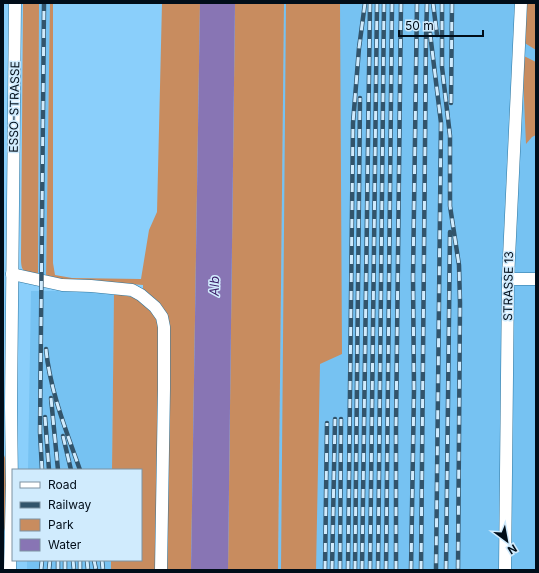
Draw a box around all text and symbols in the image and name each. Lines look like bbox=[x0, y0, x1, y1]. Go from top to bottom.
scale bar bbox=[399, 12, 483, 38]
text: 50 m bbox=[405, 18, 434, 33]
street label: ESSO-STRASSE bbox=[6, 61, 22, 153]
street label: STRASSE 13 bbox=[500, 251, 516, 321]
water label: Alb bbox=[206, 276, 222, 297]
legend bbox=[12, 469, 142, 561]
text: Road bbox=[48, 477, 77, 492]
text: Railway bbox=[48, 497, 92, 512]
text: Park bbox=[48, 517, 74, 532]
north arrow bbox=[487, 521, 527, 561]
text: Water bbox=[48, 537, 82, 552]
text: N bbox=[505, 541, 520, 558]

